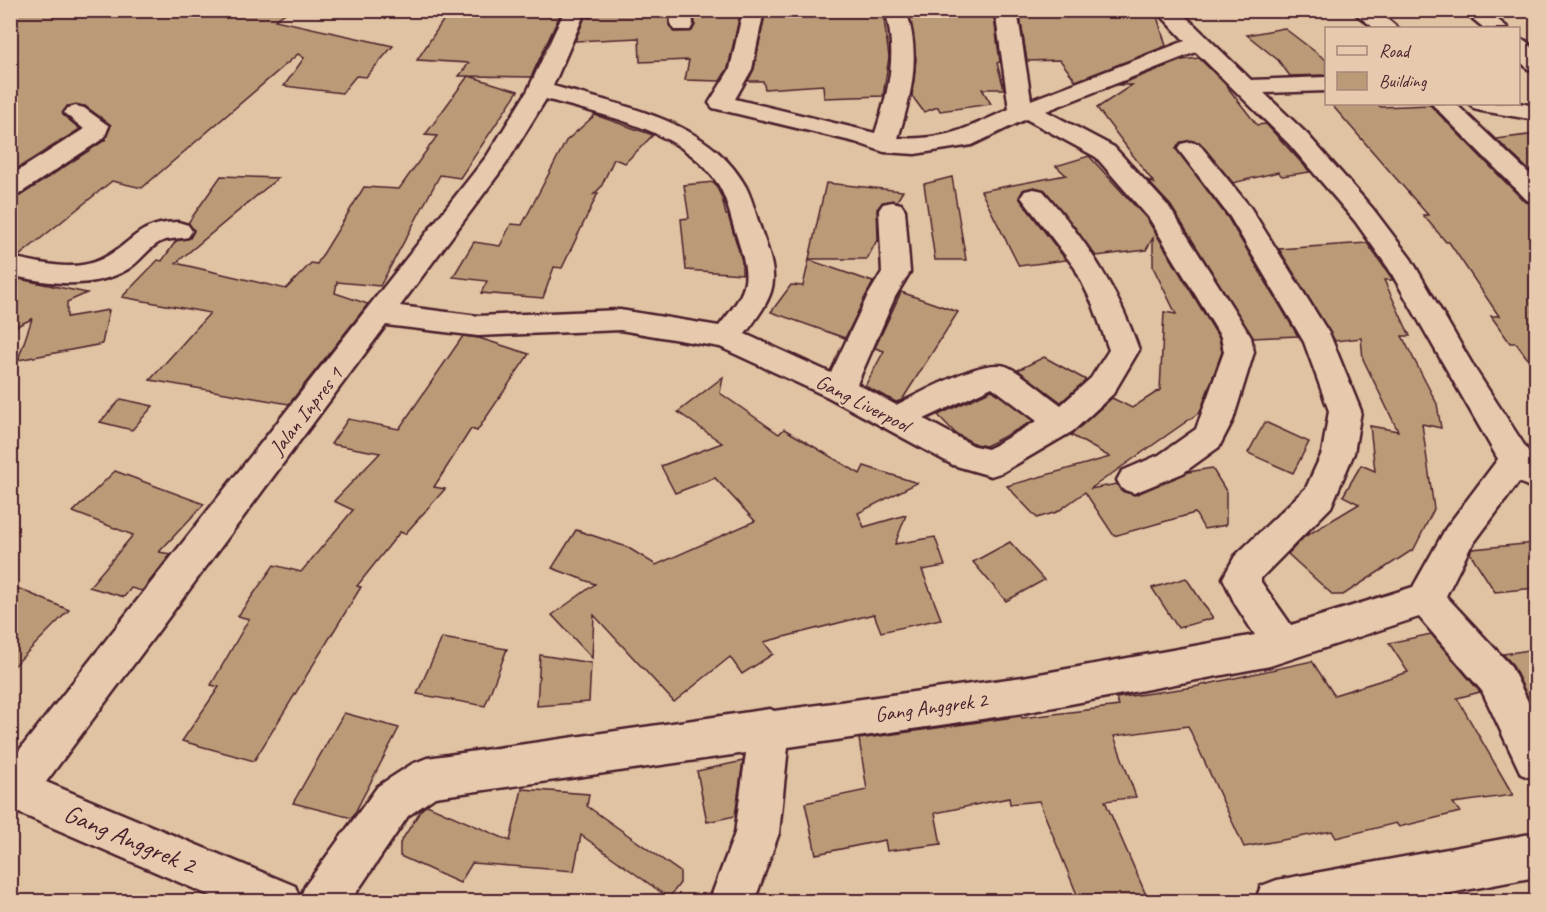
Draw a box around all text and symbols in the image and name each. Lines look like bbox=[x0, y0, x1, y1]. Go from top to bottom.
legend bbox=[1325, 27, 1520, 105]
text: Road bbox=[1379, 40, 1412, 62]
text: Building bbox=[1379, 70, 1428, 92]
street label: Jalan Inpres 1 bbox=[263, 361, 349, 461]
street label: Gang Liverpool bbox=[812, 368, 917, 439]
street label: Gang Anggrek 2 bbox=[873, 686, 990, 728]
street label: Gang Anggrek 2 bbox=[59, 797, 203, 882]

